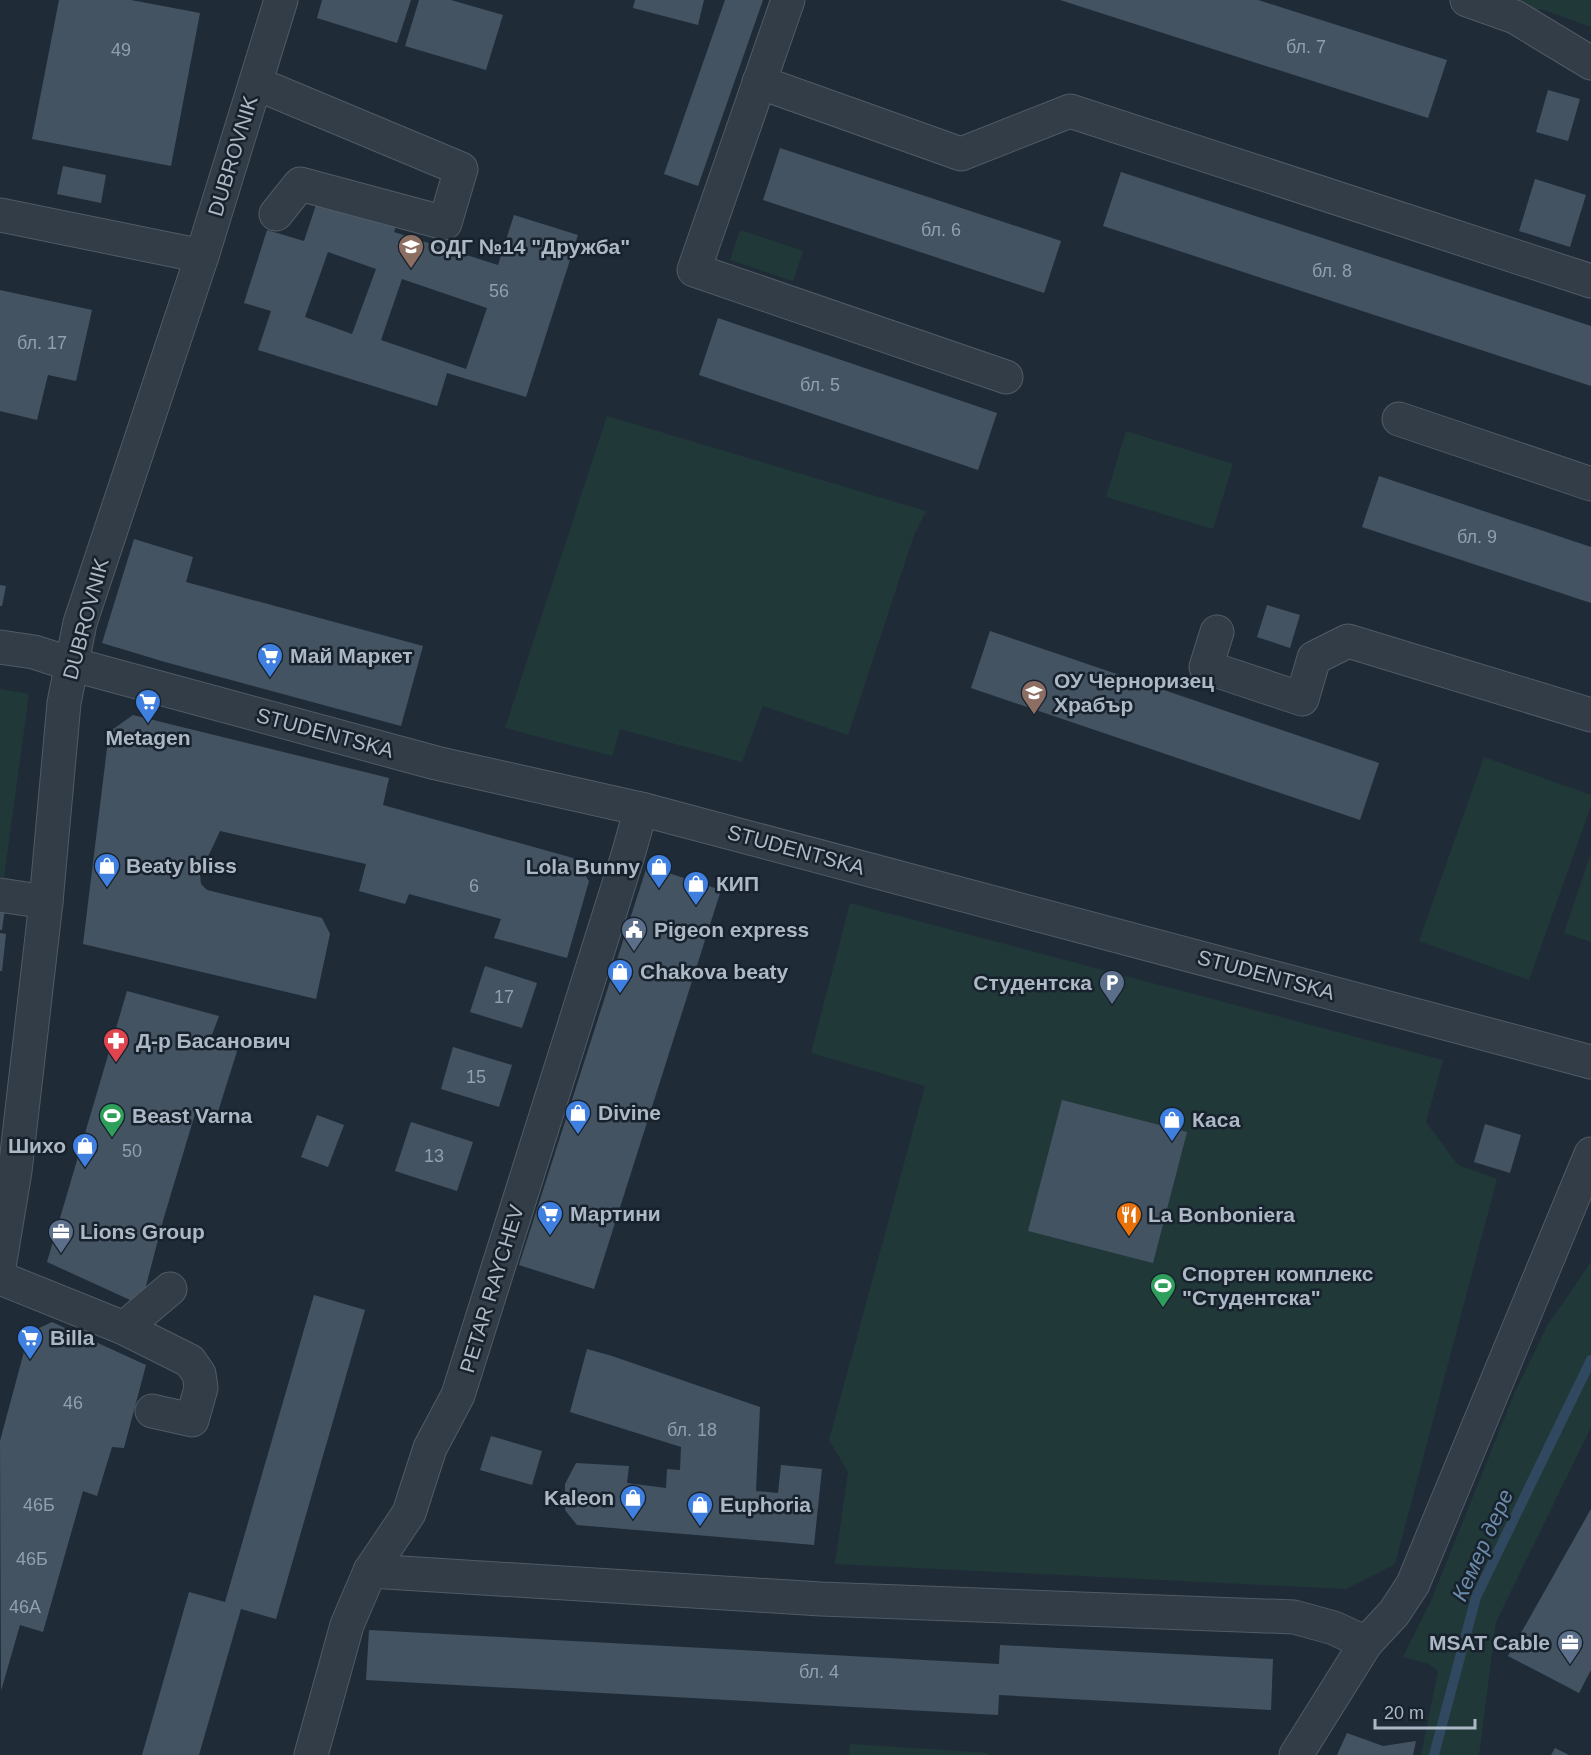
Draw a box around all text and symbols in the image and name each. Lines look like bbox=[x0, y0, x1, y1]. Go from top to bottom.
house number: бл. 7 bbox=[1286, 37, 1326, 57]
house number: 49 bbox=[111, 40, 131, 60]
street label: DUBROVNIK bbox=[203, 93, 262, 219]
house number: бл. 6 bbox=[921, 220, 961, 240]
school or university icon: ОДГ №14 "Дружба" bbox=[396, 232, 426, 270]
place label: ОДГ №14 "Дружба" bbox=[430, 235, 630, 258]
house number: бл. 8 bbox=[1312, 261, 1352, 281]
house number: 56 bbox=[489, 281, 509, 301]
house number: бл. 17 bbox=[17, 333, 67, 353]
house number: бл. 5 bbox=[800, 375, 840, 395]
house number: бл. 9 bbox=[1457, 527, 1497, 547]
street label: DUBROVNIK bbox=[58, 556, 113, 682]
supermarket icon: Май Маркет bbox=[255, 641, 285, 679]
place label: Май Маркет bbox=[290, 644, 413, 667]
place label: ОУ Черноризец Храбър bbox=[1054, 669, 1214, 716]
school or university icon: ОУ Черноризец Храбър bbox=[1019, 678, 1049, 716]
supermarket icon: Metagen bbox=[133, 687, 163, 725]
street label: STUDENTSKA bbox=[254, 703, 396, 762]
place label: Metagen bbox=[105, 726, 191, 749]
street label: STUDENTSKA bbox=[725, 820, 867, 879]
shop icon: Beaty bliss bbox=[92, 851, 122, 889]
shop icon: Lola Bunny bbox=[644, 852, 674, 890]
place label: Beaty bliss bbox=[126, 854, 237, 877]
place label: Lola Bunny bbox=[526, 855, 640, 878]
shop icon: КИП bbox=[681, 869, 711, 907]
place label: КИП bbox=[716, 872, 759, 895]
house number: 6 bbox=[469, 876, 479, 896]
public building icon: Pigeon express bbox=[619, 915, 649, 953]
place label: Pigeon express bbox=[654, 918, 809, 941]
street label: STUDENTSKA bbox=[1195, 945, 1337, 1004]
shop icon: Chakova beaty bbox=[605, 957, 635, 995]
place label: Chakova beaty bbox=[640, 960, 789, 983]
parking icon: Студентска bbox=[1097, 968, 1127, 1006]
place label: Студентска bbox=[973, 971, 1092, 994]
house number: 17 bbox=[494, 987, 514, 1007]
pharmacy icon: Д-р Басанович bbox=[101, 1026, 131, 1064]
place label: Д-р Басанович bbox=[136, 1029, 291, 1052]
house number: 15 bbox=[466, 1067, 486, 1087]
shop icon: Divine bbox=[563, 1098, 593, 1136]
sports icon: Beast Varna bbox=[97, 1101, 127, 1139]
place label: Divine bbox=[598, 1101, 661, 1124]
place label: Beast Varna bbox=[132, 1104, 253, 1127]
shop icon: Каса bbox=[1157, 1105, 1187, 1143]
place label: Каса bbox=[1192, 1108, 1241, 1131]
shop icon: Шихо bbox=[70, 1131, 100, 1169]
place label: Шихо bbox=[8, 1134, 66, 1157]
house number: 50 bbox=[122, 1141, 142, 1161]
house number: 13 bbox=[424, 1146, 444, 1166]
supermarket icon: Мартини bbox=[535, 1199, 565, 1237]
restaurant icon: La Bonboniera bbox=[1114, 1200, 1144, 1238]
street label: PETAR RAYCHEV bbox=[455, 1202, 528, 1376]
place label: Мартини bbox=[570, 1202, 661, 1225]
place label: La Bonboniera bbox=[1148, 1203, 1295, 1226]
office icon: Lions Group bbox=[46, 1217, 76, 1255]
place label: Lions Group bbox=[80, 1220, 205, 1243]
place label: Спортен комплекс "Студентска" bbox=[1182, 1262, 1374, 1309]
sports icon: Спортен комплекс "Студентска" bbox=[1148, 1271, 1178, 1309]
supermarket icon: Billa bbox=[15, 1323, 45, 1361]
place label: Billa bbox=[50, 1326, 95, 1349]
house number: 46 bbox=[63, 1393, 83, 1413]
house number: бл. 18 bbox=[667, 1420, 717, 1440]
shop icon: Kaleon bbox=[618, 1483, 648, 1521]
place label: Kaleon bbox=[544, 1486, 614, 1509]
water label: Кемер дере bbox=[1447, 1486, 1518, 1605]
shop icon: Euphoria bbox=[685, 1490, 715, 1528]
place label: Euphoria bbox=[720, 1493, 811, 1516]
house number: 46Б bbox=[23, 1495, 55, 1515]
house number: 46Б bbox=[16, 1549, 48, 1569]
house number: 46А bbox=[9, 1597, 41, 1617]
office icon: MSAT Cable bbox=[1555, 1628, 1585, 1666]
place label: MSAT Cable bbox=[1429, 1631, 1550, 1654]
house number: бл. 4 bbox=[799, 1662, 839, 1682]
scale bar bbox=[1375, 1692, 1476, 1730]
text: 20 m bbox=[1384, 1703, 1424, 1723]

